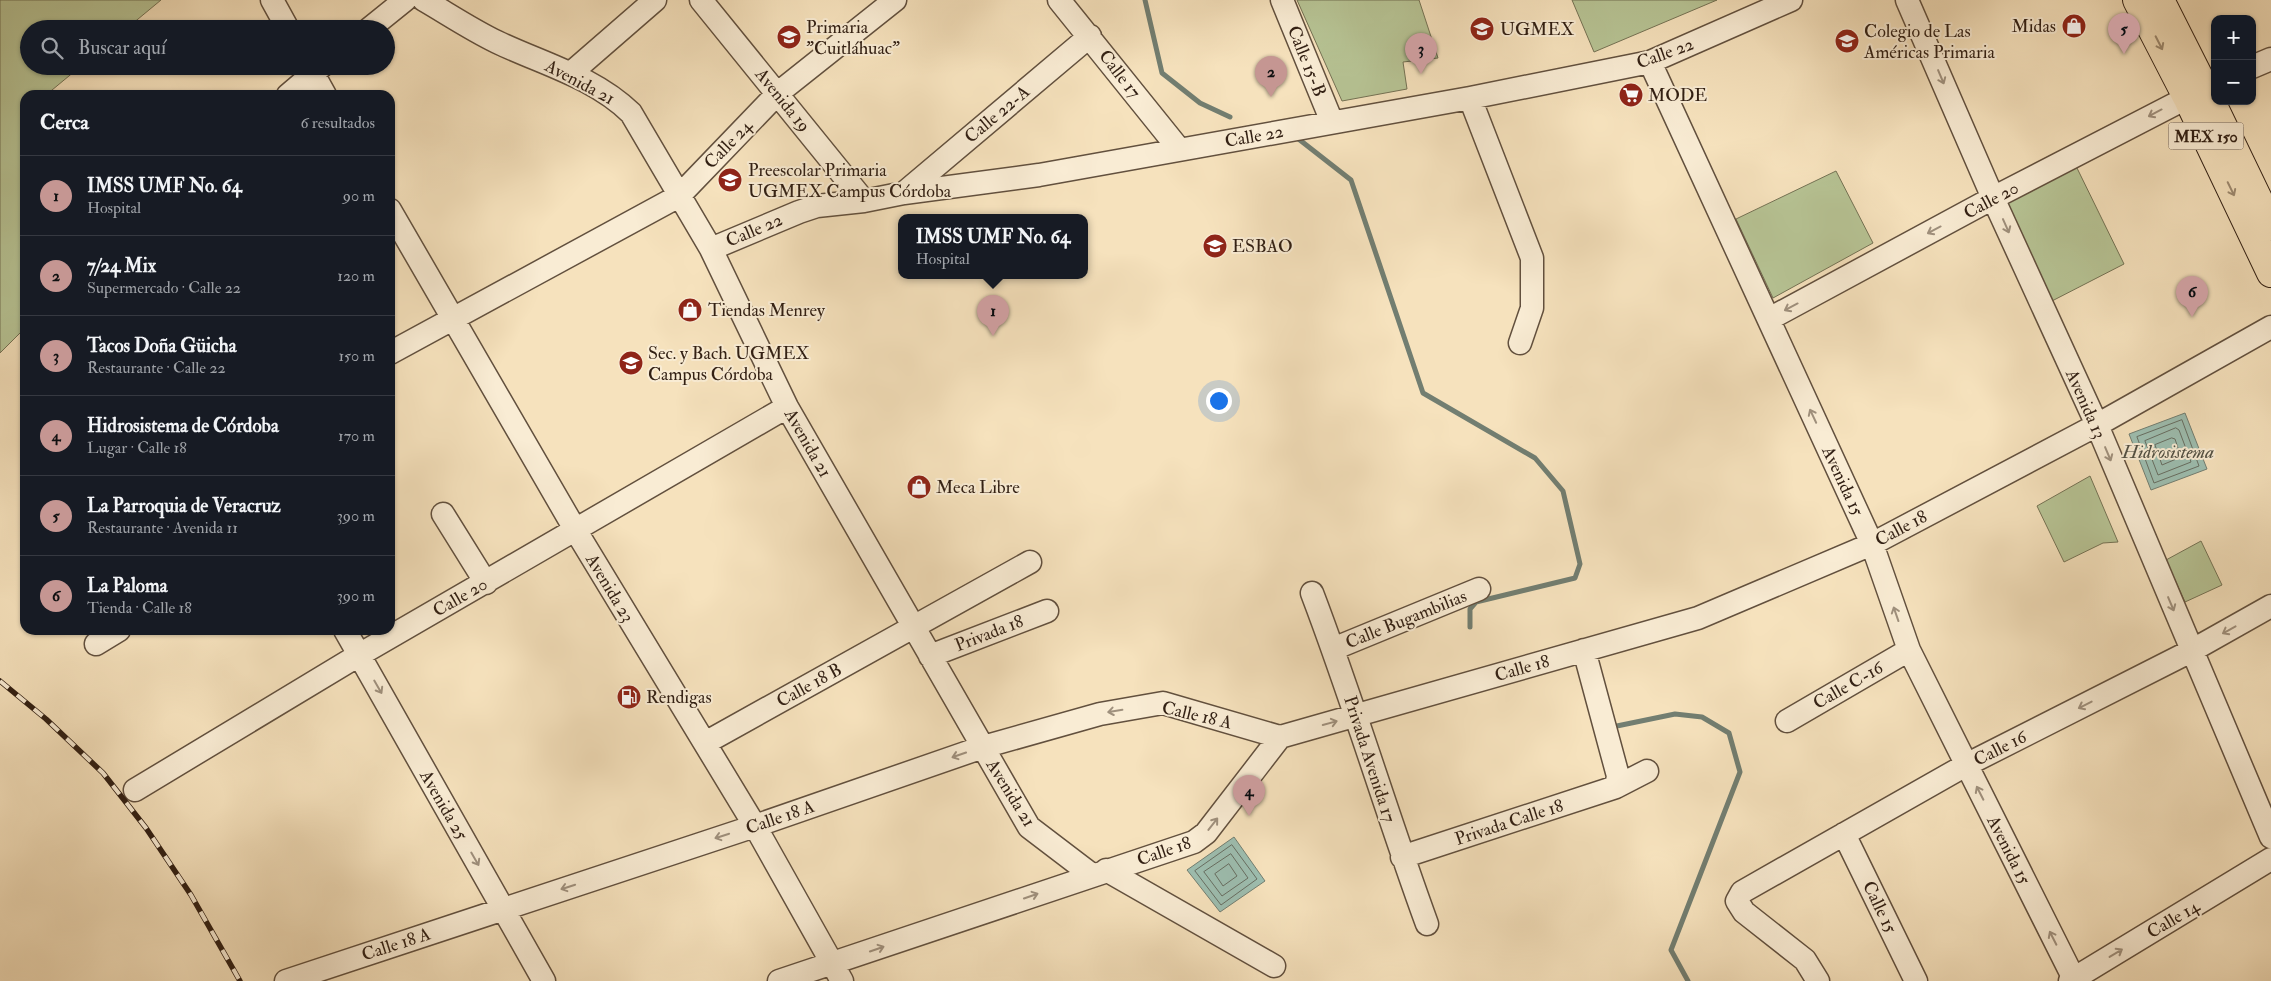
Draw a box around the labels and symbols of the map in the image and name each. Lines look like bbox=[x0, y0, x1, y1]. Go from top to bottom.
shop icon: Midas bbox=[2061, 13, 2087, 39]
pin: 5 bbox=[2108, 13, 2140, 54]
place label: Midas bbox=[2011, 15, 2056, 38]
place label: Primaria "Cuitláhuac" bbox=[806, 16, 900, 60]
school or university icon: UGMEX bbox=[1469, 16, 1495, 42]
place label: UGMEX bbox=[1500, 18, 1574, 41]
place label: Colegio de Las Américas Primaria bbox=[1863, 20, 1996, 64]
street label: Calle 15-B bbox=[1282, 22, 1331, 100]
school or university icon: Primaria "Cuitláhuac" bbox=[776, 24, 802, 50]
school or university icon: Colegio de Las Américas Primaria bbox=[1834, 28, 1860, 54]
pin: 3 bbox=[1405, 33, 1437, 74]
street label: Calle 22 bbox=[1633, 33, 1697, 74]
one-way arrow bbox=[2154, 36, 2164, 51]
street label: Calle 17 bbox=[1093, 45, 1146, 103]
street label: Avenida 21 bbox=[540, 54, 619, 110]
pin: 2 bbox=[1255, 56, 1287, 97]
street label: Avenida 19 bbox=[749, 63, 815, 137]
one-way arrow bbox=[1936, 69, 1946, 84]
street label: Calle 22-A bbox=[960, 80, 1035, 148]
supermarket icon: MODE bbox=[1618, 82, 1644, 108]
place label: MODE bbox=[1648, 84, 1707, 107]
one-way arrow bbox=[2148, 108, 2163, 118]
street label: Calle 24 bbox=[699, 114, 758, 174]
street label: Calle 22 bbox=[1223, 120, 1285, 153]
road number: MEX 150 bbox=[2168, 122, 2244, 150]
place label: Preescolar Primaria UGMEX Campus Córdoba bbox=[748, 159, 952, 203]
school or university icon: Preescolar Primaria UGMEX Campus Córdoba bbox=[717, 167, 743, 193]
street label: Calle 20 bbox=[1960, 176, 2023, 225]
one-way arrow bbox=[2227, 181, 2236, 196]
street label: Calle 22 bbox=[722, 208, 786, 253]
one-way arrow bbox=[2001, 218, 2011, 233]
one-way arrow bbox=[1927, 225, 1942, 235]
school or university icon: ESBAO bbox=[1202, 233, 1228, 259]
place label: ESBAO bbox=[1232, 235, 1293, 258]
pin: 6 bbox=[2176, 276, 2208, 317]
pin: 1 bbox=[977, 295, 1009, 336]
shop icon: Tiendas Menrey bbox=[677, 297, 703, 323]
place label: Tiendas Menrey bbox=[708, 299, 826, 322]
one-way arrow bbox=[1785, 303, 1799, 313]
place label: Sec. y Bach. UGMEX Campus Córdoba bbox=[648, 342, 809, 386]
school or university icon: Sec. y Bach. UGMEX Campus Córdoba bbox=[618, 350, 644, 376]
street label: Avenida 13 bbox=[2060, 365, 2111, 442]
your location bbox=[1206, 388, 1232, 414]
street label: Avenida 21 bbox=[778, 404, 836, 482]
one-way arrow bbox=[1808, 409, 1818, 424]
water label: Hidrosistema bbox=[2121, 440, 2214, 464]
street label: Avenida 15 bbox=[1816, 442, 1869, 520]
one-way arrow bbox=[2104, 446, 2114, 461]
shop icon: Meca Libre bbox=[906, 474, 932, 500]
place label: Meca Libre bbox=[936, 476, 1020, 499]
street label: Calle 18 bbox=[1871, 505, 1931, 552]
street label: Avenida 23 bbox=[580, 549, 639, 627]
street label: Calle 20 bbox=[429, 573, 492, 622]
street label: Calle Bugambilias bbox=[1342, 585, 1470, 654]
one-way arrow bbox=[2167, 596, 2176, 611]
one-way arrow bbox=[1891, 607, 1900, 622]
street label: Privada 18 bbox=[952, 610, 1027, 657]
one-way arrow bbox=[2222, 625, 2236, 635]
street label: Calle 18 bbox=[1492, 650, 1552, 687]
street label: Calle C-16 bbox=[1809, 656, 1888, 715]
street label: Calle 18 B bbox=[772, 658, 846, 713]
one-way arrow bbox=[373, 680, 383, 694]
fuel station icon: Rendigas bbox=[616, 684, 642, 710]
place label: Rendigas bbox=[646, 686, 712, 709]
street label: Privada Avenida 17 bbox=[1338, 693, 1401, 825]
street label: Calle 18 A bbox=[1160, 696, 1235, 735]
one-way arrow bbox=[2077, 700, 2092, 710]
one-way arrow bbox=[1108, 707, 1124, 717]
one-way arrow bbox=[1322, 717, 1338, 727]
street label: Calle 16 bbox=[1970, 725, 2031, 771]
one-way arrow bbox=[951, 751, 967, 761]
street label: Avenida 21 bbox=[980, 754, 1040, 831]
street label: Avenida 25 bbox=[414, 765, 473, 844]
pin: 4 bbox=[1233, 775, 1265, 816]
one-way arrow bbox=[1975, 785, 1985, 800]
street label: Privada Calle 18 bbox=[1452, 794, 1566, 851]
street label: Calle 18 A bbox=[743, 795, 818, 840]
street label: Avenida 15 bbox=[1981, 811, 2036, 889]
one-way arrow bbox=[1207, 818, 1218, 831]
one-way arrow bbox=[715, 832, 731, 842]
street label: Calle 18 bbox=[1134, 832, 1194, 871]
one-way arrow bbox=[470, 852, 480, 867]
street label: Calle 15 bbox=[1857, 877, 1902, 937]
one-way arrow bbox=[561, 883, 576, 892]
one-way arrow bbox=[1023, 890, 1039, 900]
street label: Calle 14 bbox=[2143, 894, 2205, 944]
street label: Calle 18 A bbox=[359, 922, 434, 966]
one-way arrow bbox=[2048, 930, 2058, 945]
one-way arrow bbox=[869, 943, 885, 953]
one-way arrow bbox=[2108, 948, 2122, 958]

